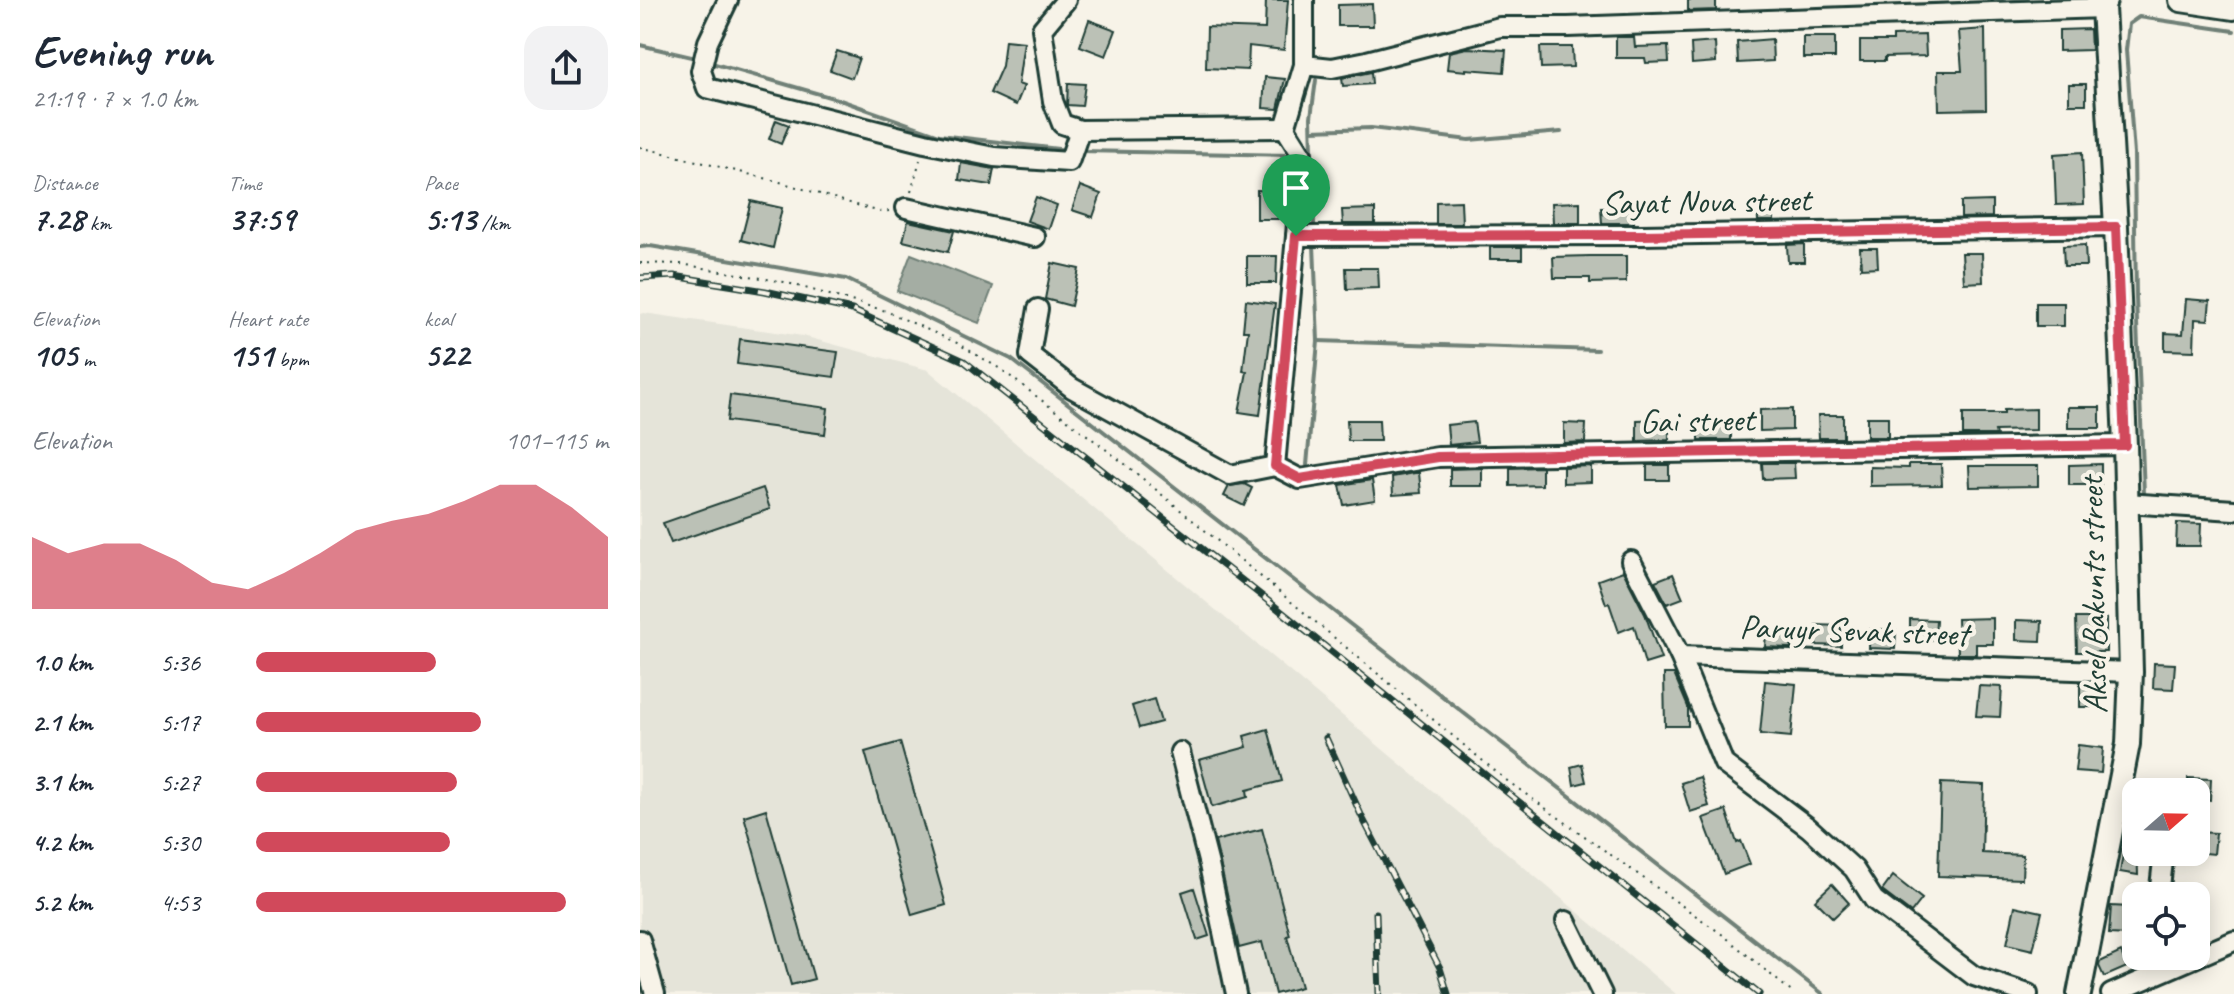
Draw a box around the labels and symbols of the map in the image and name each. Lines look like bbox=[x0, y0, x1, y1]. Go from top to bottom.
pin bbox=[1262, 154, 1330, 236]
street label: Sayat Nova street bbox=[1601, 178, 1815, 224]
street label: Gai street bbox=[1639, 397, 1758, 442]
street label: Aksel Bakunts street bbox=[2069, 472, 2117, 714]
street label: Paruyr Sevak street bbox=[1739, 605, 1974, 656]
north arrow bbox=[2122, 778, 2210, 866]

